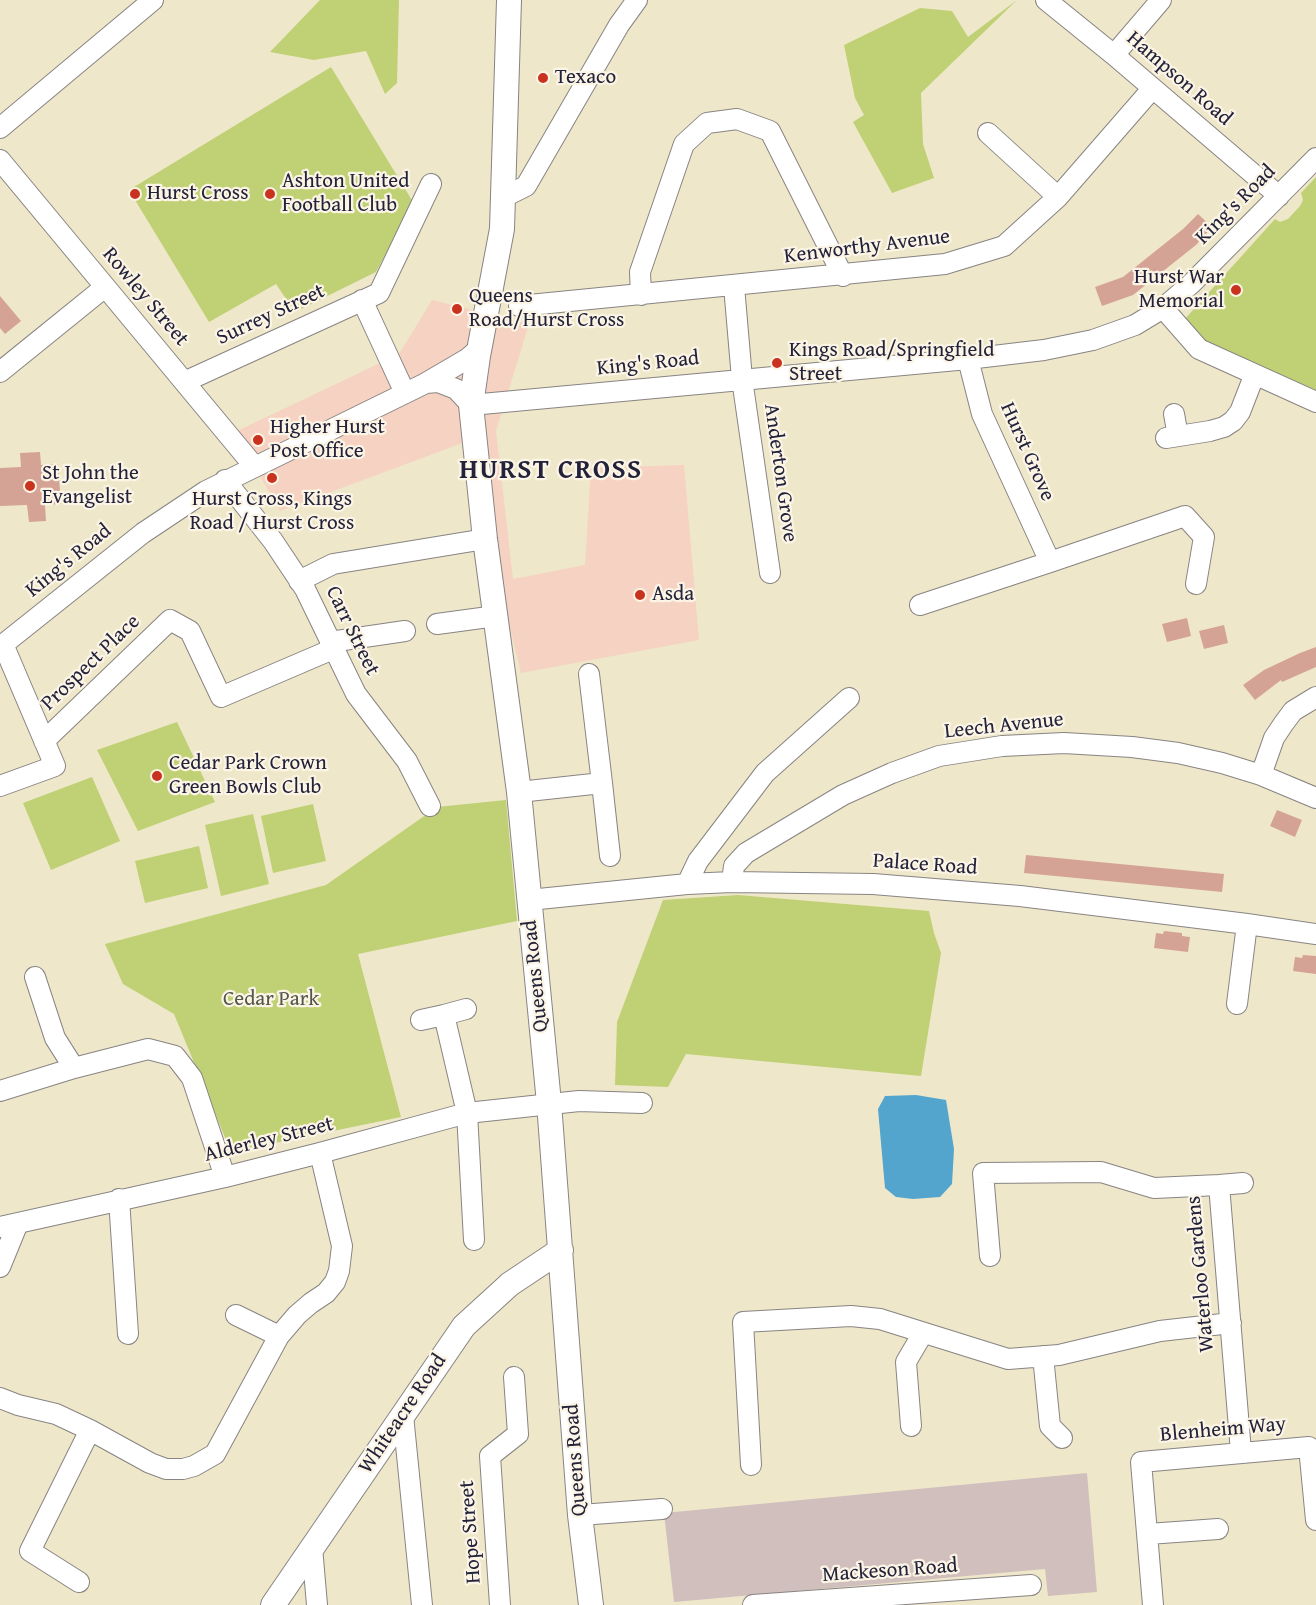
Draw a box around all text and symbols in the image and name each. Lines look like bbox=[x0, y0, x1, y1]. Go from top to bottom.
street label: Hampson Road bbox=[1121, 26, 1237, 132]
place label: Texaco bbox=[555, 65, 616, 91]
marker: Texaco bbox=[536, 71, 550, 85]
street label: King's Road bbox=[1191, 160, 1281, 250]
place label: Ashton United Football Club bbox=[282, 169, 409, 219]
place label: Hurst Cross bbox=[147, 181, 248, 207]
marker: Hurst Cross bbox=[128, 187, 142, 201]
marker: Ashton United Football Club bbox=[263, 187, 277, 201]
street label: Kenworthy Avenue bbox=[783, 224, 951, 270]
street label: Rowley Street bbox=[96, 242, 194, 352]
place label: Hurst War Memorial bbox=[1134, 265, 1224, 315]
street label: Surrey Street bbox=[213, 279, 329, 351]
marker: Hurst War Memorial bbox=[1229, 283, 1243, 297]
place label: Queens Road/Hurst Cross bbox=[469, 284, 624, 334]
marker: Queens Road/Hurst Cross bbox=[450, 302, 464, 316]
place label: Kings Road/Springfield Street bbox=[789, 338, 994, 388]
street label: King's Road bbox=[596, 346, 700, 382]
marker: Kings Road/Springfield Street bbox=[770, 356, 784, 370]
street label: Hurst Grove bbox=[994, 399, 1060, 505]
street label: Anderton Grove bbox=[758, 402, 802, 544]
place label: Higher Hurst Post Office bbox=[270, 415, 385, 465]
marker: Higher Hurst Post Office bbox=[251, 433, 265, 447]
district label: HURST CROSS bbox=[459, 455, 643, 487]
place label: St John the Evangelist bbox=[42, 461, 139, 511]
marker: Hurst Cross, Kings Road / Hurst Cross bbox=[265, 471, 279, 485]
marker: St John the Evangelist bbox=[23, 479, 37, 493]
place label: Hurst Cross, Kings Road / Hurst Cross bbox=[190, 487, 354, 537]
street label: King's Road bbox=[21, 519, 117, 603]
street label: Carr Street bbox=[320, 582, 384, 680]
place label: Asda bbox=[652, 582, 694, 608]
marker: Asda bbox=[633, 588, 647, 602]
street label: Prospect Place bbox=[36, 610, 146, 716]
street label: Leech Avenue bbox=[943, 707, 1065, 745]
place label: Cedar Park Crown Green Bowls Club bbox=[169, 751, 327, 801]
marker: Cedar Park Crown Green Bowls Club bbox=[150, 769, 164, 783]
street label: Palace Road bbox=[872, 849, 978, 881]
street label: Queens Road bbox=[518, 919, 554, 1033]
park label: Cedar Park bbox=[223, 987, 319, 1013]
street label: Alderley Street bbox=[202, 1112, 336, 1168]
street label: Waterloo Gardens bbox=[1182, 1195, 1220, 1353]
street label: Whiteacre Road bbox=[354, 1349, 452, 1479]
street label: Queens Road bbox=[560, 1403, 592, 1517]
street label: Blenheim Way bbox=[1159, 1412, 1287, 1448]
street label: Hope Street bbox=[455, 1479, 487, 1585]
street label: Mackeson Road bbox=[821, 1554, 959, 1588]

